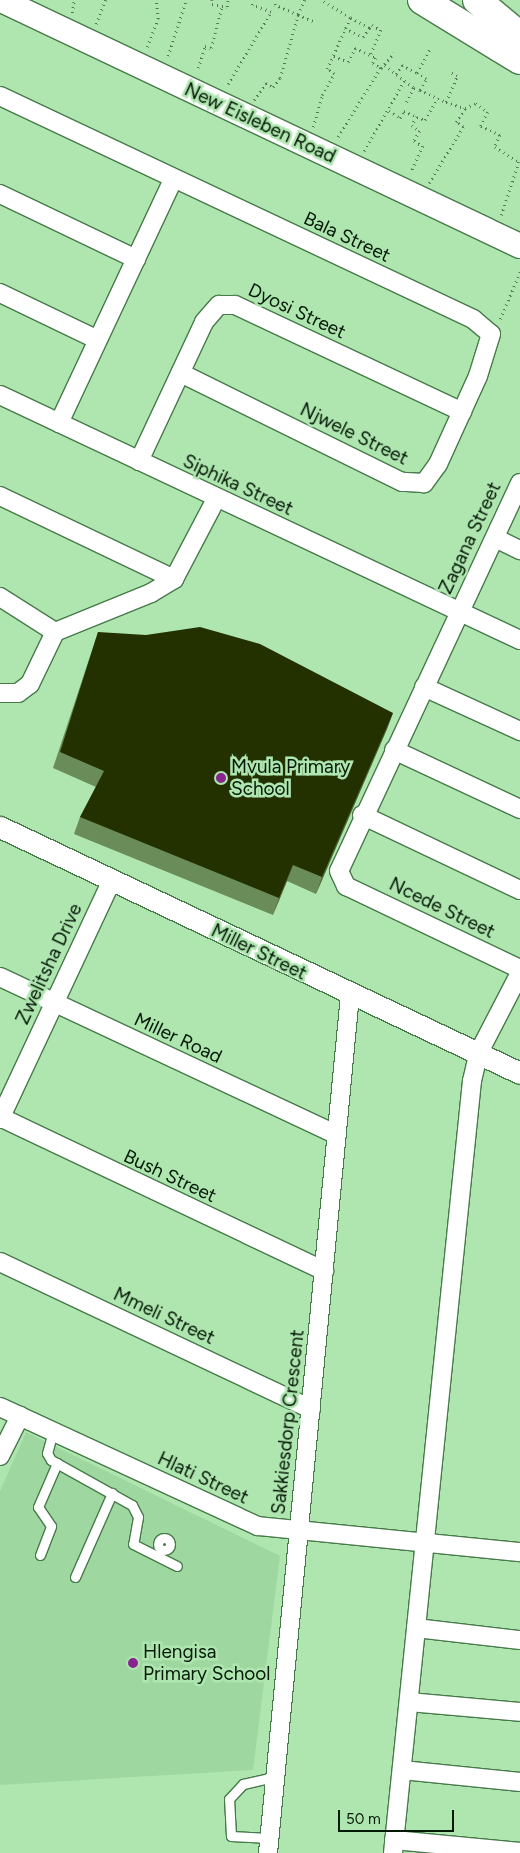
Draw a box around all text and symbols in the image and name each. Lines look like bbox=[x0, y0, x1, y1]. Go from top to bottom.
street label: New Eisleben Road bbox=[181, 78, 339, 168]
street label: Bala Street bbox=[300, 207, 394, 267]
street label: Dyosi Street bbox=[245, 278, 349, 344]
street label: Njwele Street bbox=[296, 398, 412, 470]
street label: Siphika Street bbox=[179, 450, 297, 520]
street label: Zagana Street bbox=[434, 478, 506, 598]
place label: Mvula Primary School bbox=[231, 756, 350, 800]
marker: Mvula Primary School bbox=[215, 772, 227, 784]
street label: Ncede Street bbox=[385, 873, 499, 943]
street label: Zwelitsha Drive bbox=[11, 900, 87, 1028]
street label: Miller Street bbox=[207, 919, 311, 985]
street label: Miller Road bbox=[131, 1008, 225, 1068]
street label: Bush Street bbox=[120, 1145, 220, 1207]
street label: Mmeli Street bbox=[110, 1283, 218, 1349]
street label: Sakkiesdorp Crescent bbox=[267, 1328, 309, 1516]
street label: Hlati Street bbox=[154, 1447, 252, 1509]
place label: Hlengisa Primary School bbox=[143, 1641, 270, 1685]
marker: Hlengisa Primary School bbox=[127, 1657, 139, 1669]
scale bar bbox=[340, 1800, 456, 1832]
text: 50 m bbox=[346, 1810, 381, 1828]

